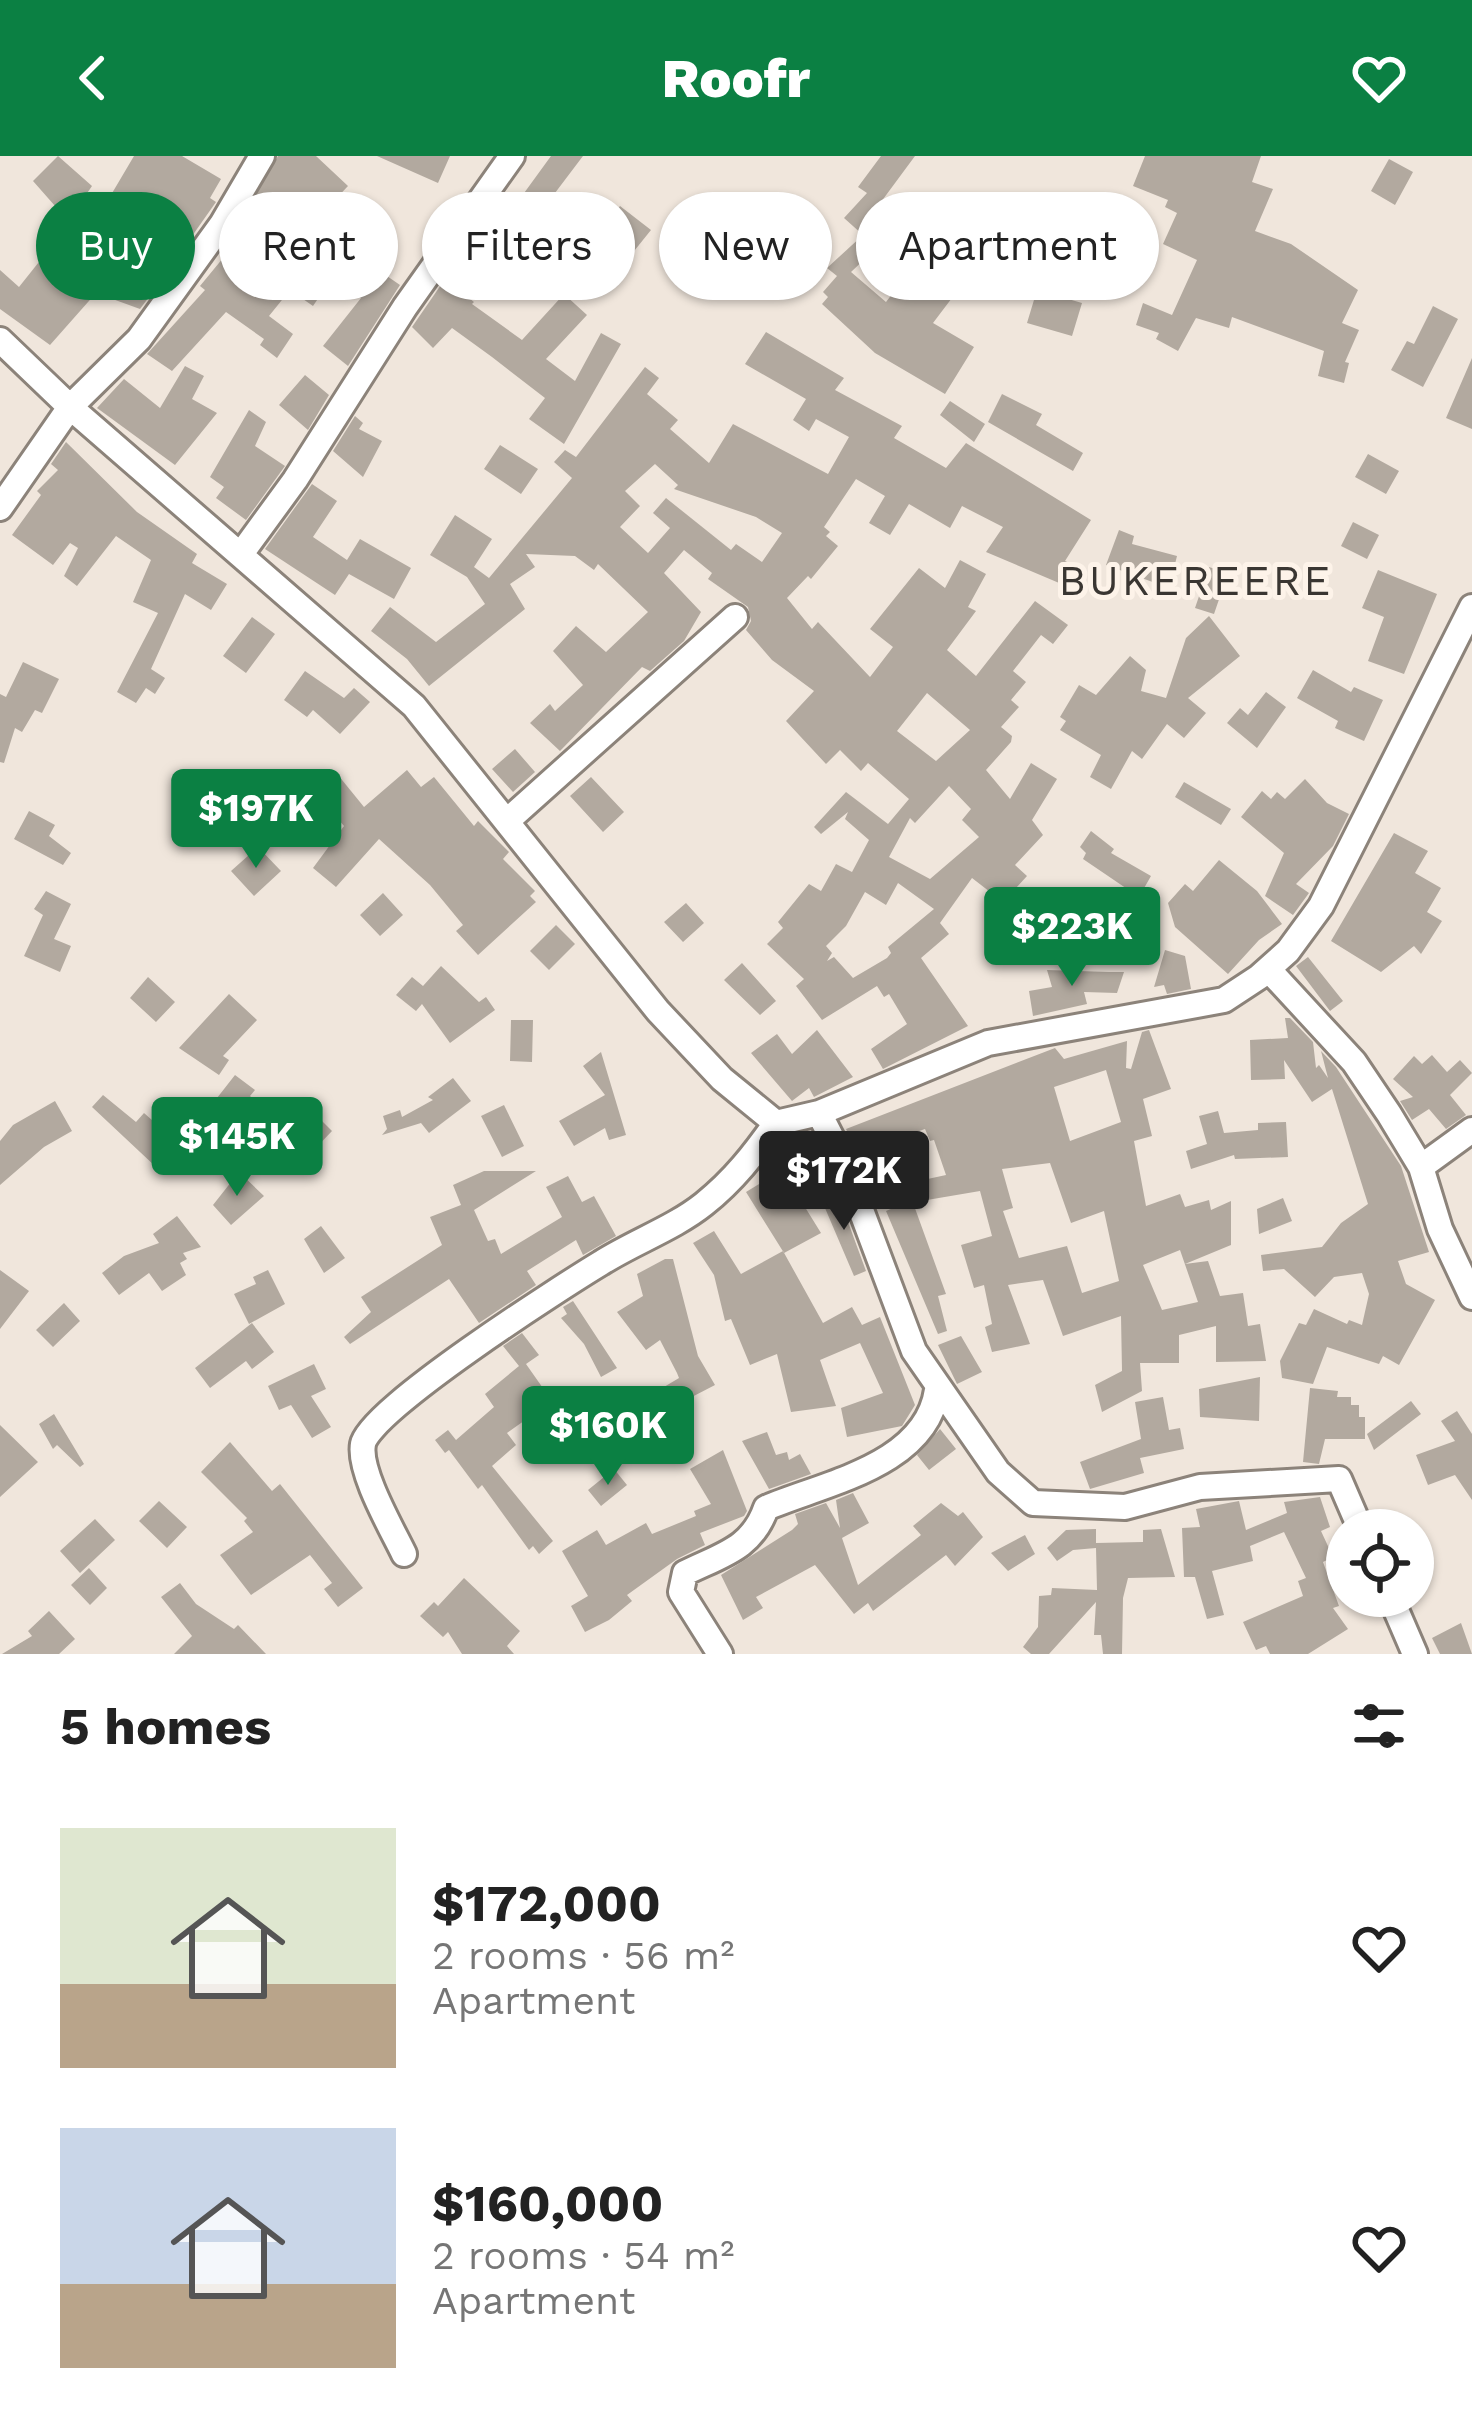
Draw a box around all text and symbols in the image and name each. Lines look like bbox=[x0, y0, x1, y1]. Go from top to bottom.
icon: back bbox=[60, 45, 126, 111]
icon: heart bbox=[1346, 45, 1412, 111]
text: Roofr bbox=[662, 47, 810, 110]
chip: Buy bbox=[36, 192, 195, 300]
chip: Rent bbox=[219, 192, 398, 300]
chip: Filters bbox=[422, 192, 635, 300]
chip: New bbox=[659, 192, 832, 300]
chip: Apartment bbox=[856, 192, 1159, 300]
district label: BUKEREERE bbox=[1059, 556, 1333, 605]
pin: $197K bbox=[172, 769, 340, 871]
text: $197K bbox=[198, 785, 314, 830]
pin: $223K bbox=[988, 887, 1156, 989]
text: $223K bbox=[1011, 903, 1133, 948]
pin: $145K bbox=[153, 1097, 321, 1199]
text: $145K bbox=[179, 1113, 295, 1158]
pin: $172K bbox=[760, 1131, 928, 1233]
text: $172K bbox=[786, 1147, 902, 1192]
pin: $160K bbox=[524, 1386, 692, 1488]
text: $160K bbox=[549, 1402, 667, 1447]
map controls bbox=[1326, 1509, 1434, 1617]
button: locate bbox=[1326, 1509, 1434, 1617]
icon: filters bbox=[1346, 1693, 1412, 1759]
text: 5 homes bbox=[60, 1697, 271, 1756]
text: $172,000 bbox=[432, 1874, 661, 1933]
icon: home bbox=[156, 1876, 300, 2020]
icon: heart bbox=[1346, 1915, 1412, 1981]
text: 2 rooms · 56 m² bbox=[432, 1933, 734, 1978]
text: Apartment bbox=[432, 1978, 635, 2023]
text: $160,000 bbox=[432, 2174, 663, 2233]
icon: home bbox=[156, 2176, 300, 2320]
icon: heart bbox=[1346, 2215, 1412, 2281]
text: 2 rooms · 54 m² bbox=[432, 2233, 734, 2278]
text: Apartment bbox=[432, 2278, 635, 2323]

